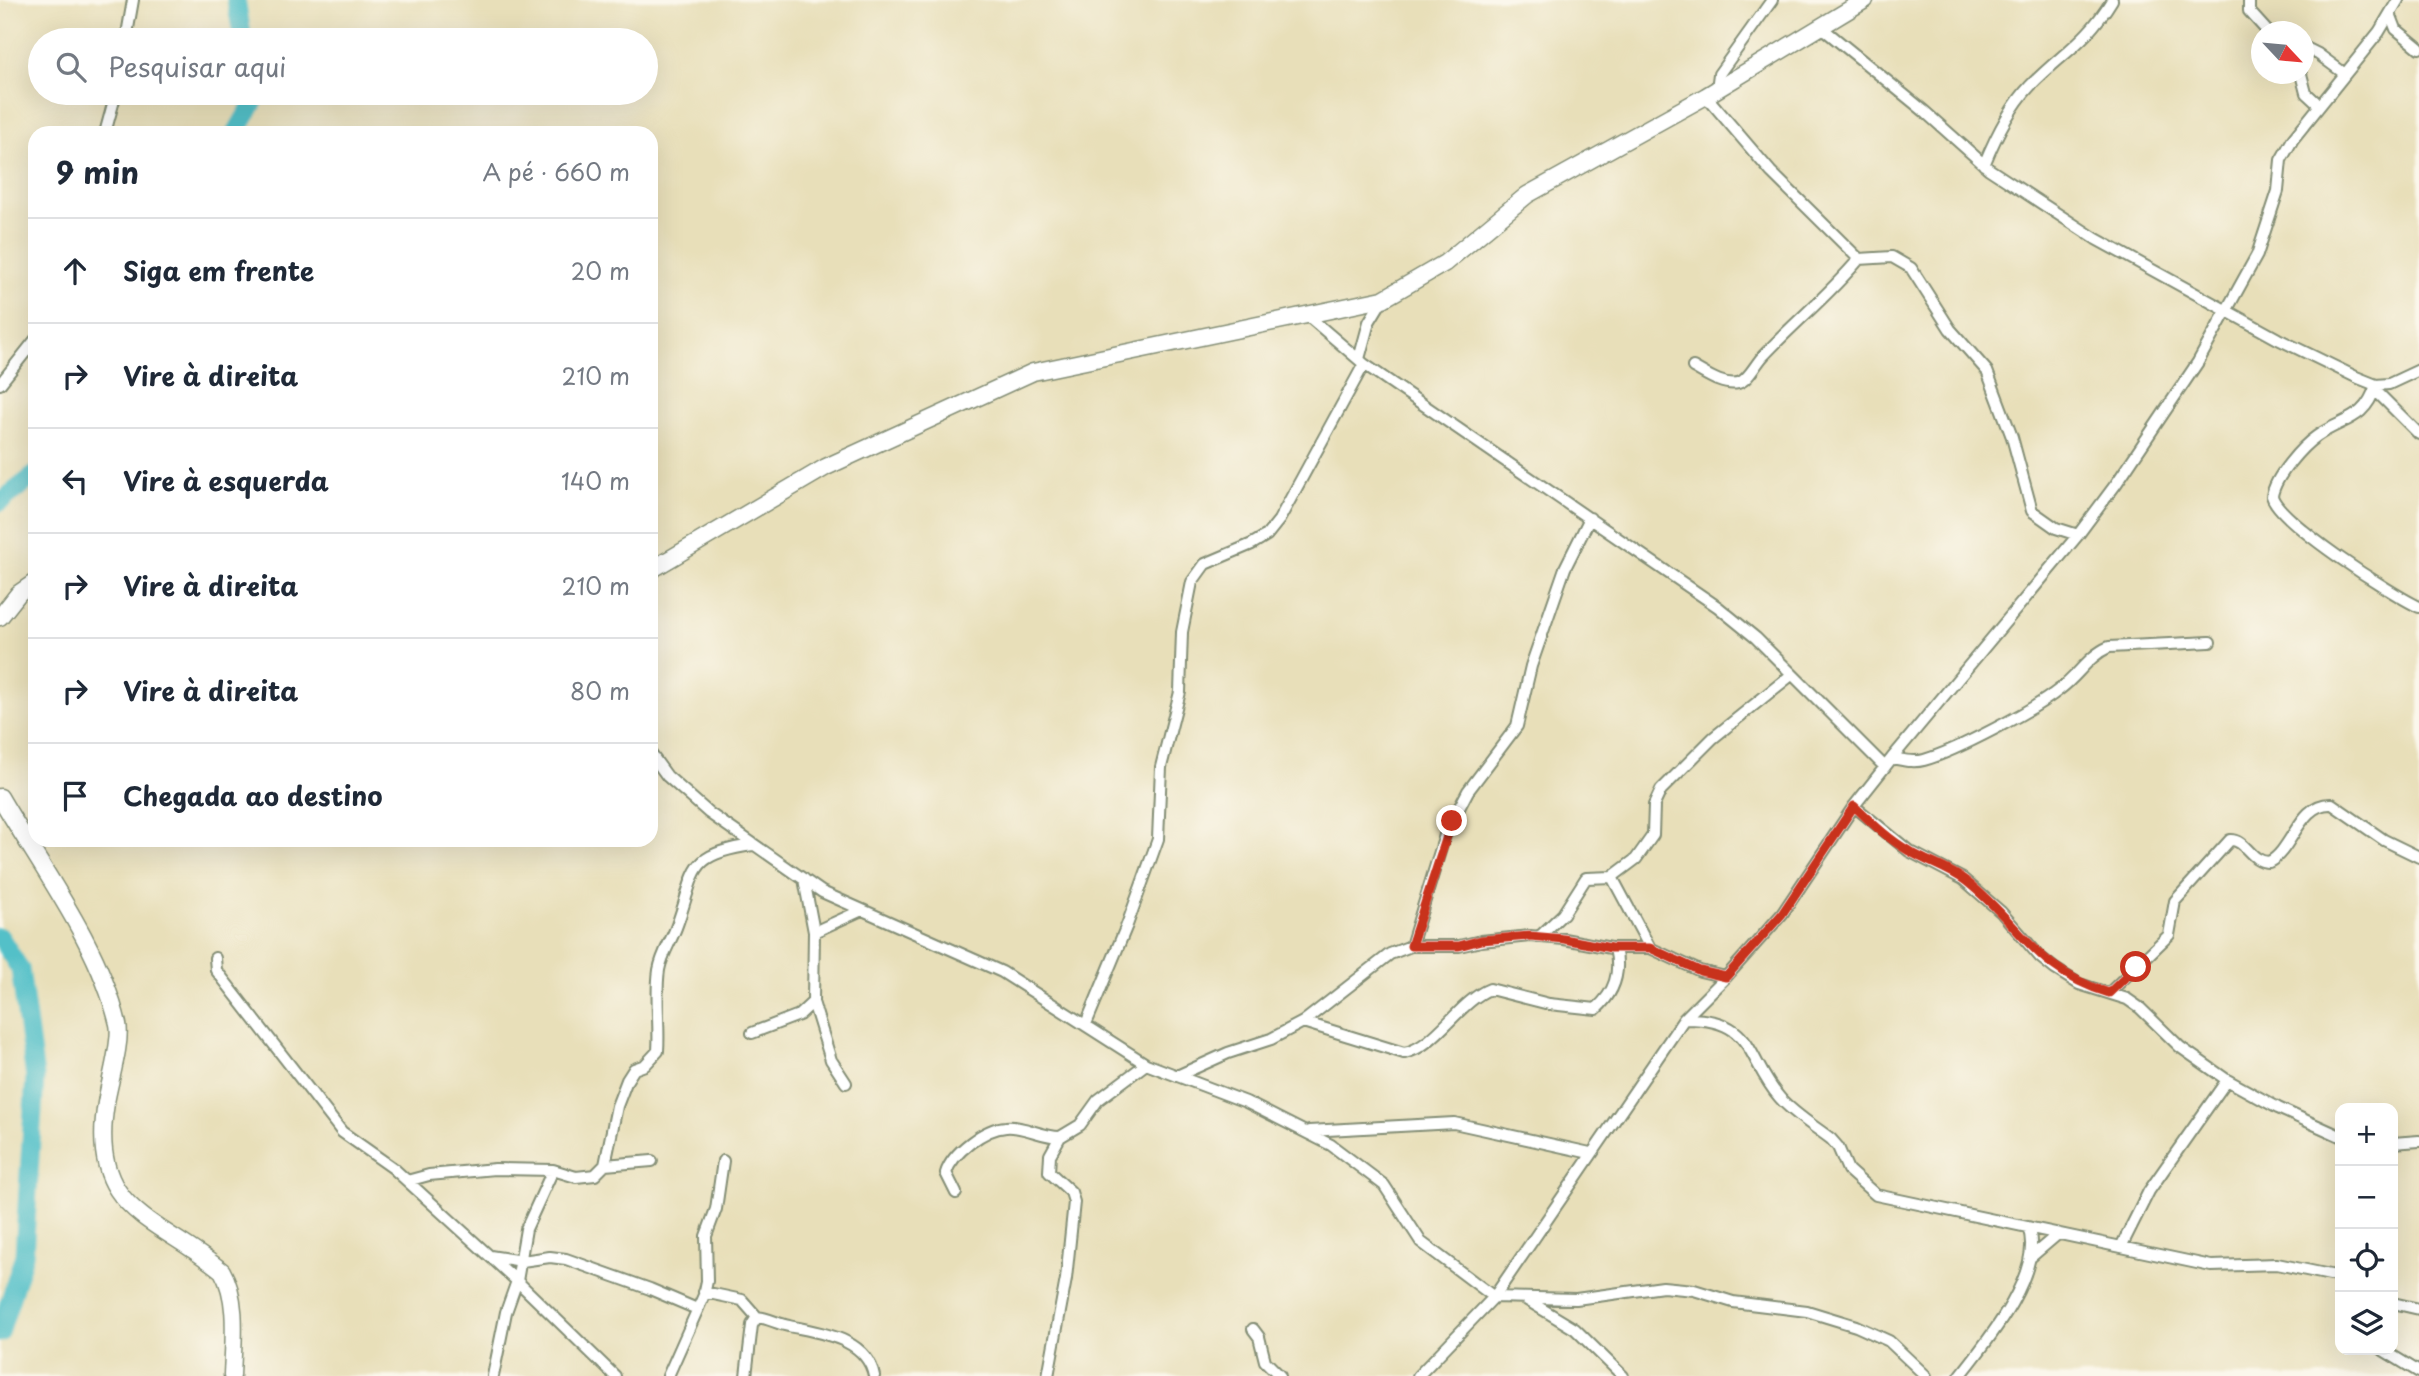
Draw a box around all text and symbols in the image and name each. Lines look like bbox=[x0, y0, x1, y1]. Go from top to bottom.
north arrow bbox=[2251, 21, 2314, 84]
search box bbox=[28, 28, 658, 105]
text: Pesquisar aqui bbox=[108, 47, 286, 86]
icon: search bbox=[52, 48, 90, 86]
text: 9 min bbox=[56, 149, 139, 194]
text: A pé · 660 m bbox=[482, 154, 630, 189]
text: Siga em frente bbox=[123, 251, 314, 290]
icon: ahead bbox=[56, 252, 94, 290]
text: 20 m bbox=[571, 253, 630, 288]
text: Vire à direita bbox=[123, 356, 298, 395]
icon: right bbox=[56, 357, 94, 395]
text: 210 m bbox=[562, 358, 630, 393]
text: Vire à esquerda bbox=[123, 461, 329, 500]
icon: left bbox=[56, 462, 94, 500]
text: 140 m bbox=[561, 463, 630, 498]
text: Vire à direita bbox=[123, 566, 298, 605]
icon: right bbox=[56, 567, 94, 605]
text: 210 m bbox=[562, 568, 630, 603]
text: Vire à direita bbox=[123, 671, 298, 710]
icon: right bbox=[56, 672, 94, 710]
text: 80 m bbox=[570, 673, 630, 708]
text: Chegada ao destino bbox=[123, 776, 382, 815]
icon: arrive bbox=[56, 777, 94, 815]
route end bbox=[1436, 805, 1467, 836]
route start bbox=[2120, 951, 2151, 982]
map controls bbox=[2335, 1103, 2398, 1355]
button: + bbox=[2335, 1103, 2398, 1166]
button: − bbox=[2335, 1166, 2398, 1229]
button: locate bbox=[2335, 1229, 2398, 1292]
button: layers bbox=[2335, 1292, 2398, 1355]

